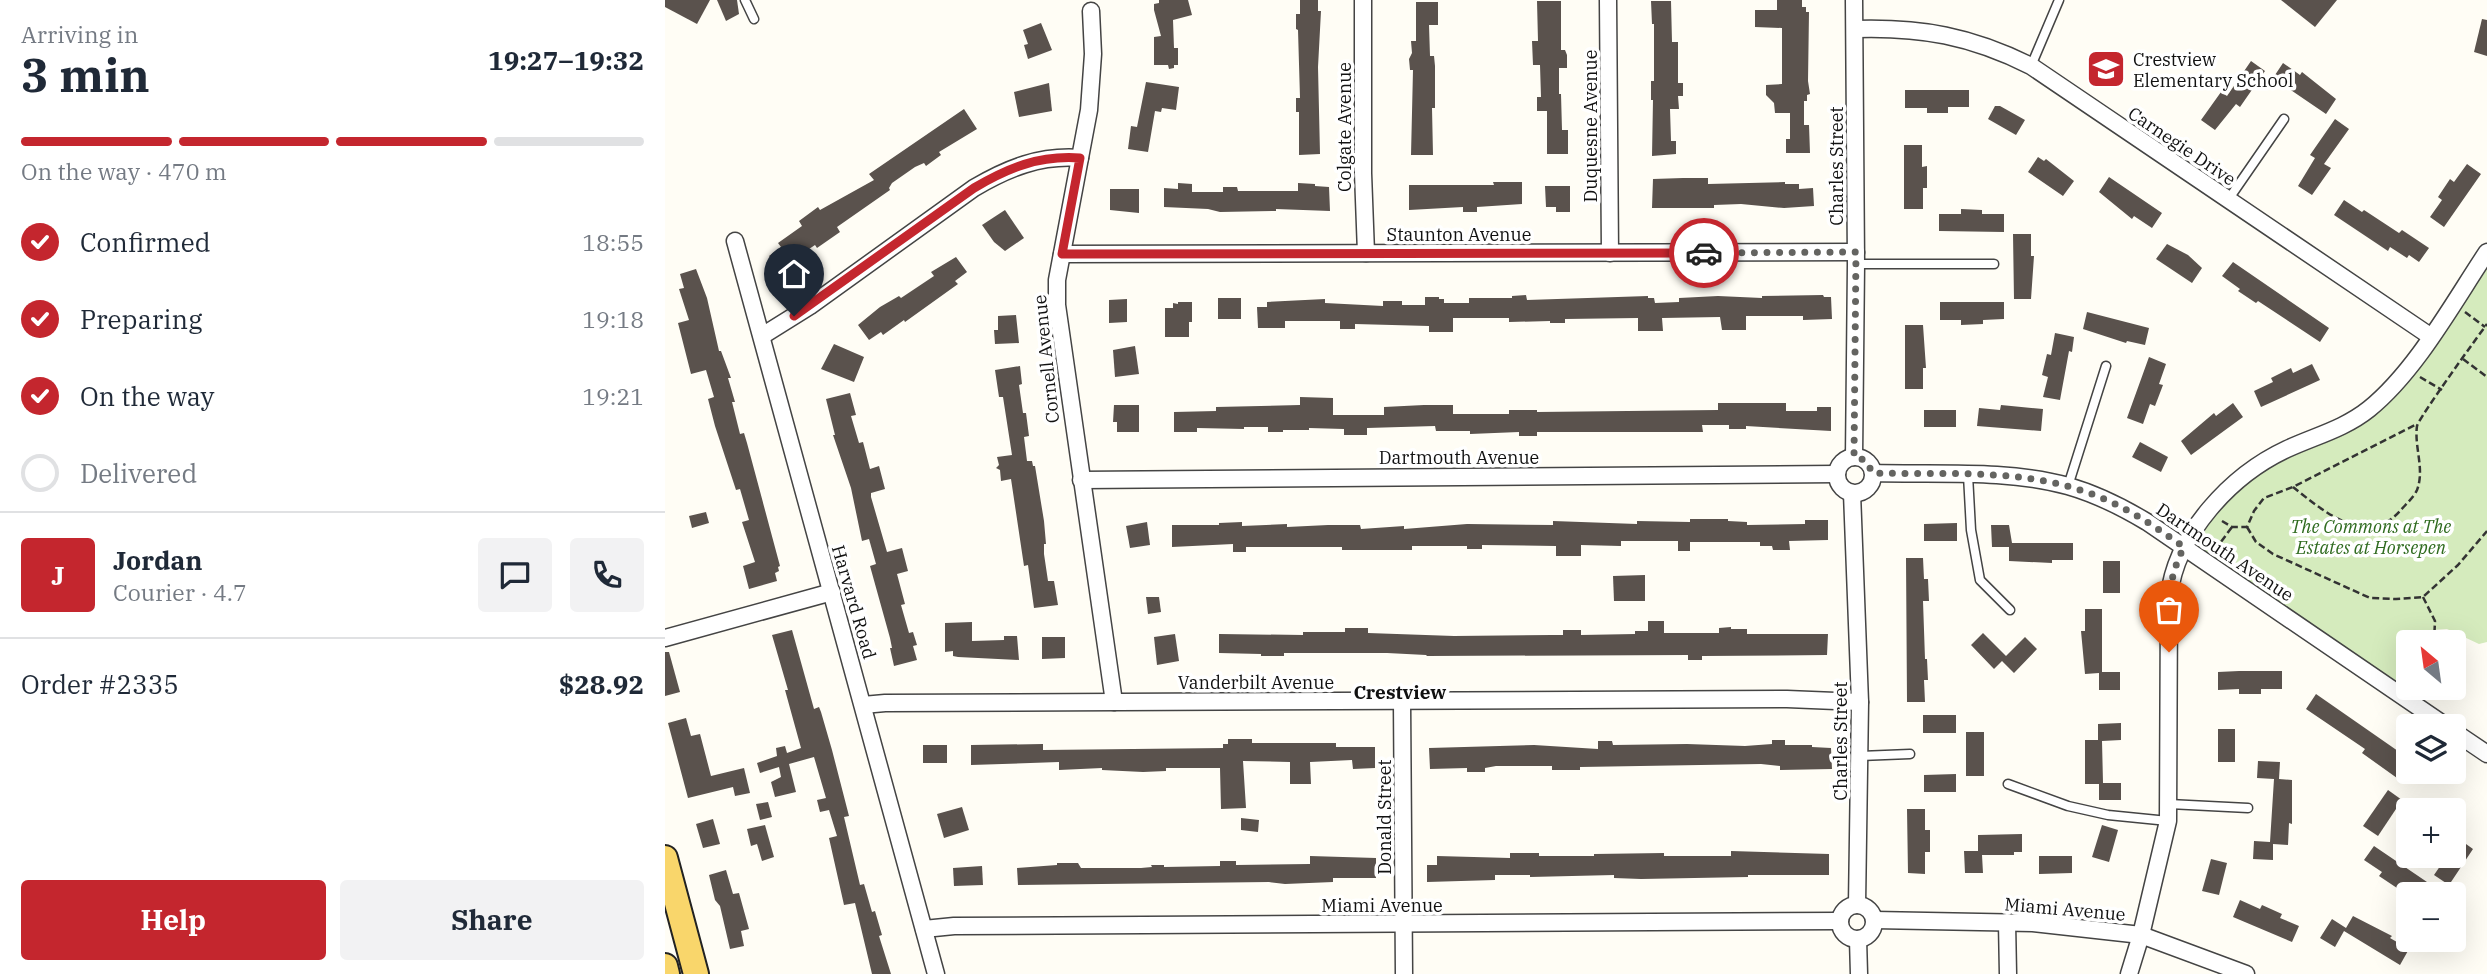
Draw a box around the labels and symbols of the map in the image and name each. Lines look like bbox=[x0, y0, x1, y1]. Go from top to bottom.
school or university icon: Crestview Elementary School bbox=[2085, 48, 2127, 90]
place label: Crestview Elementary School bbox=[2133, 48, 2293, 92]
street label: Duquesne Avenue bbox=[1579, 50, 1602, 202]
street label: Colgate Avenue bbox=[1333, 62, 1356, 192]
street label: Carnegie Drive bbox=[2124, 101, 2240, 191]
street label: Charles Street bbox=[1825, 106, 1848, 226]
courier bbox=[1669, 218, 1739, 288]
street label: Staunton Avenue bbox=[1387, 223, 1531, 246]
pin bbox=[764, 244, 824, 316]
street label: Cornell Avenue bbox=[1028, 294, 1064, 424]
street label: Dartmouth Avenue bbox=[1379, 446, 1539, 469]
street label: Dartmouth Avenue bbox=[2152, 498, 2298, 606]
park label: The Commons at The Estates at Horsepen bbox=[2291, 515, 2451, 559]
street label: Harvard Road bbox=[827, 542, 881, 662]
pin bbox=[2139, 580, 2199, 652]
north arrow bbox=[2396, 630, 2466, 700]
street label: Vanderbilt Avenue bbox=[1178, 671, 1334, 694]
district label: Crestview bbox=[1353, 680, 1447, 704]
street label: Charles Street bbox=[1829, 681, 1852, 801]
street label: Donald Street bbox=[1373, 759, 1396, 875]
street label: Miami Avenue bbox=[2003, 892, 2127, 926]
street label: Miami Avenue bbox=[1321, 894, 1443, 917]

